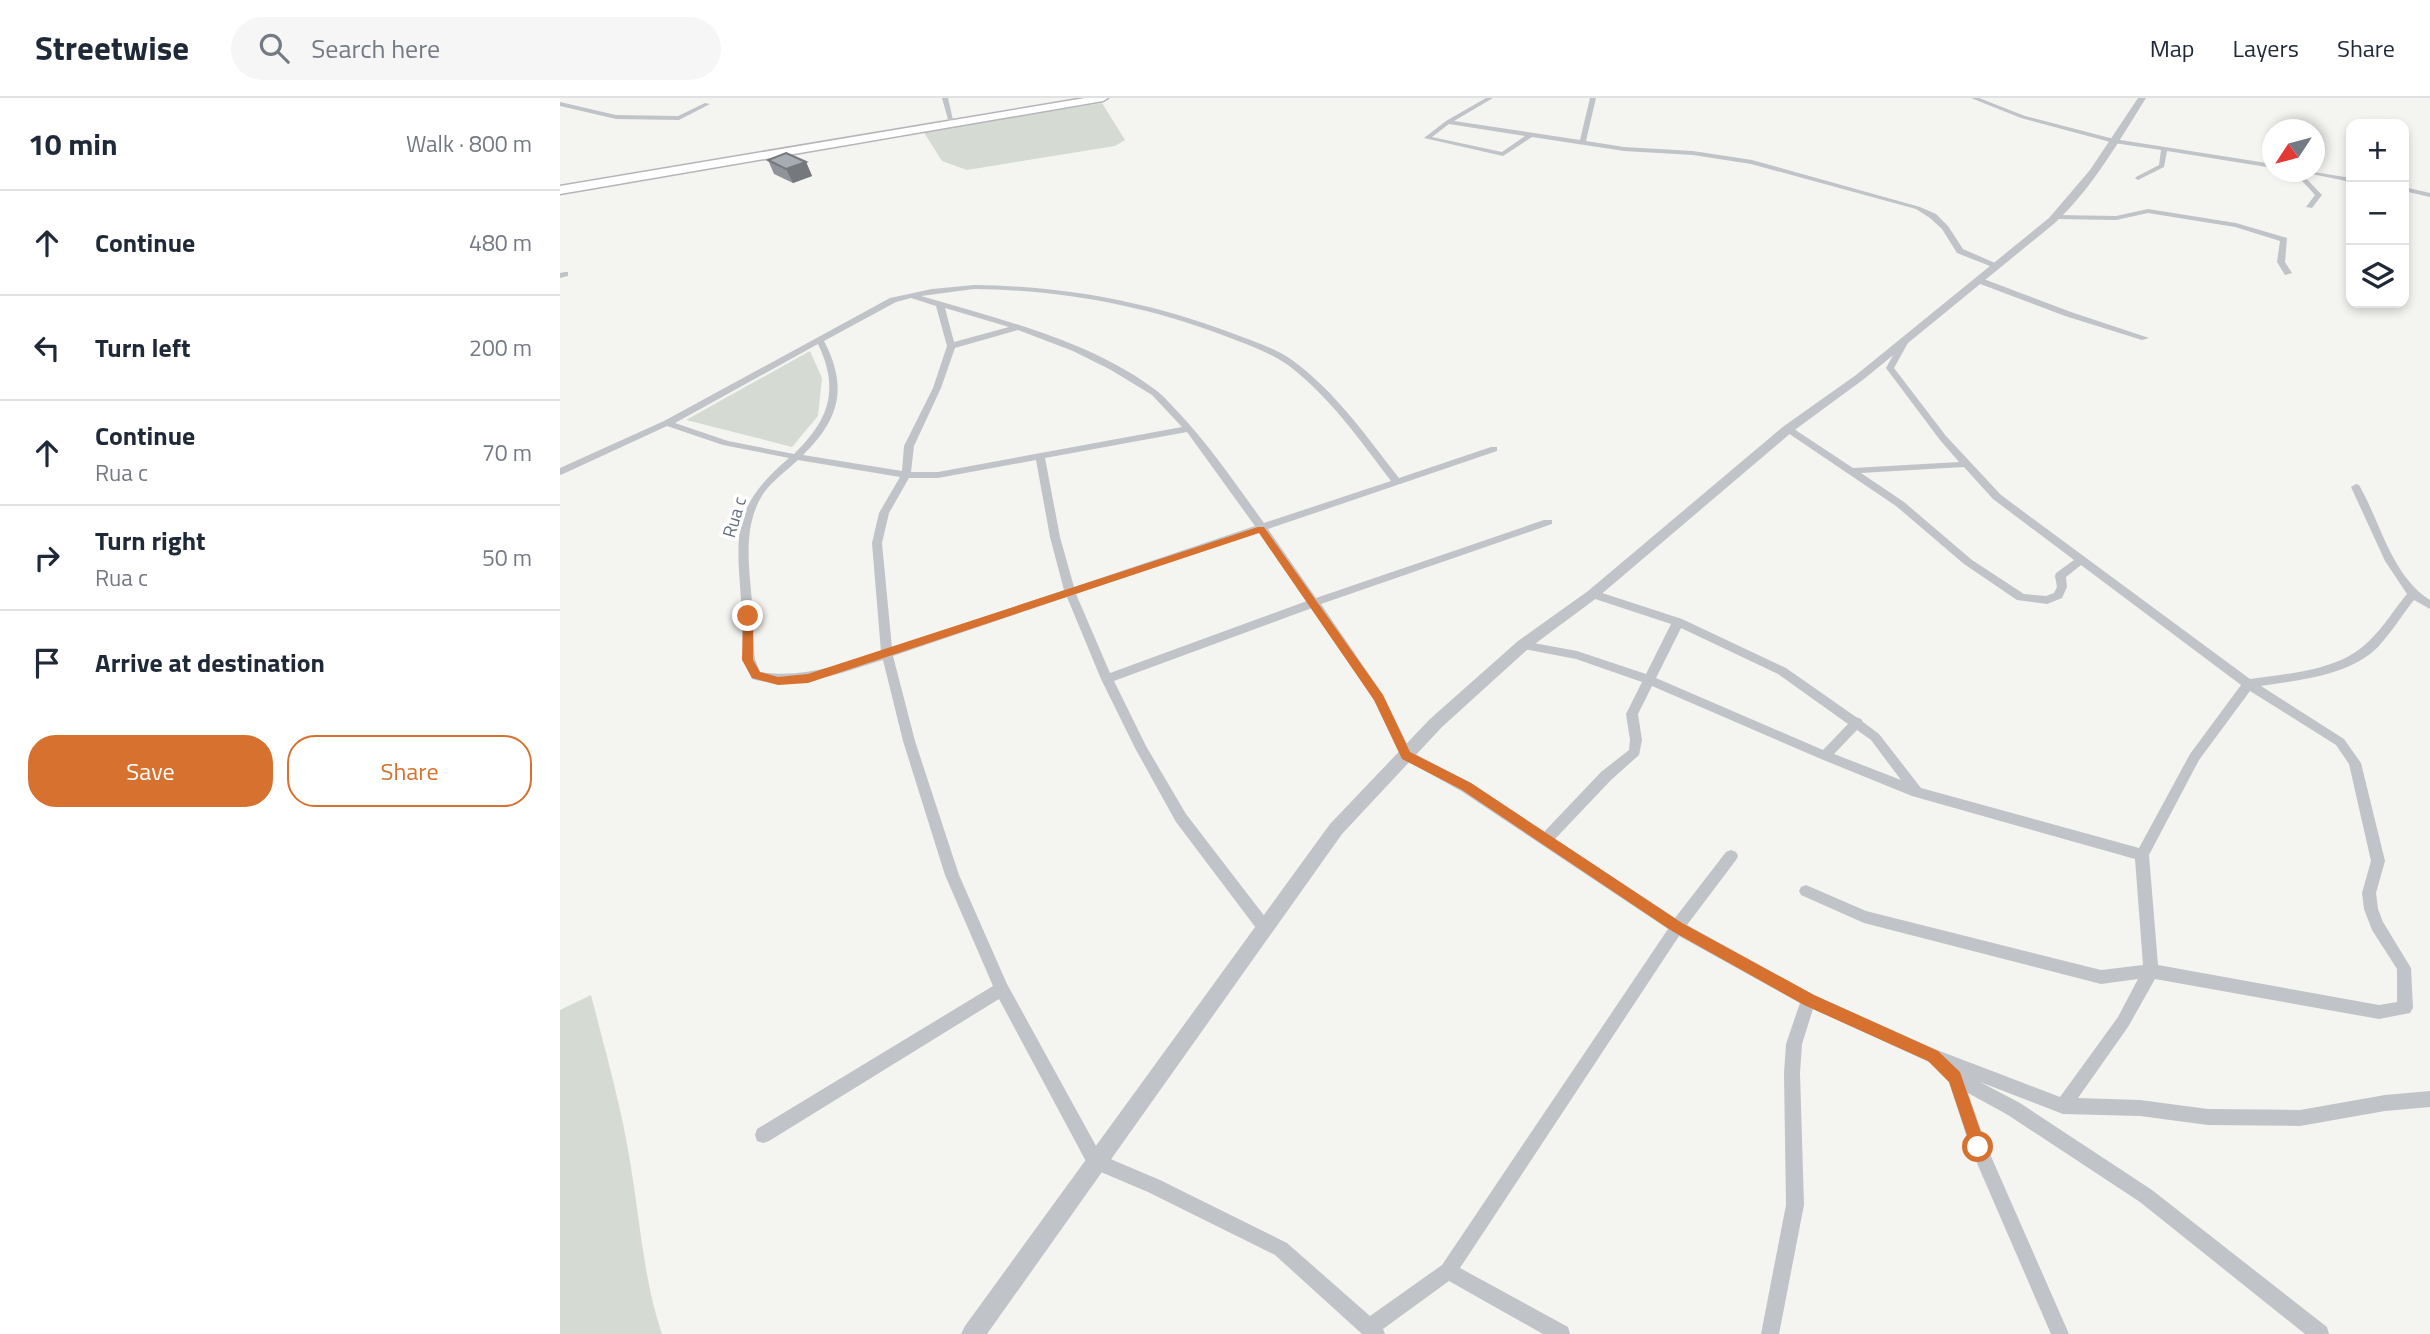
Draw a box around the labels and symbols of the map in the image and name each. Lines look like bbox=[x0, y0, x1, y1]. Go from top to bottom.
north arrow bbox=[2262, 119, 2325, 182]
street label: Rua c bbox=[715, 493, 753, 541]
route end bbox=[732, 600, 763, 631]
route start bbox=[1962, 1131, 1993, 1162]

